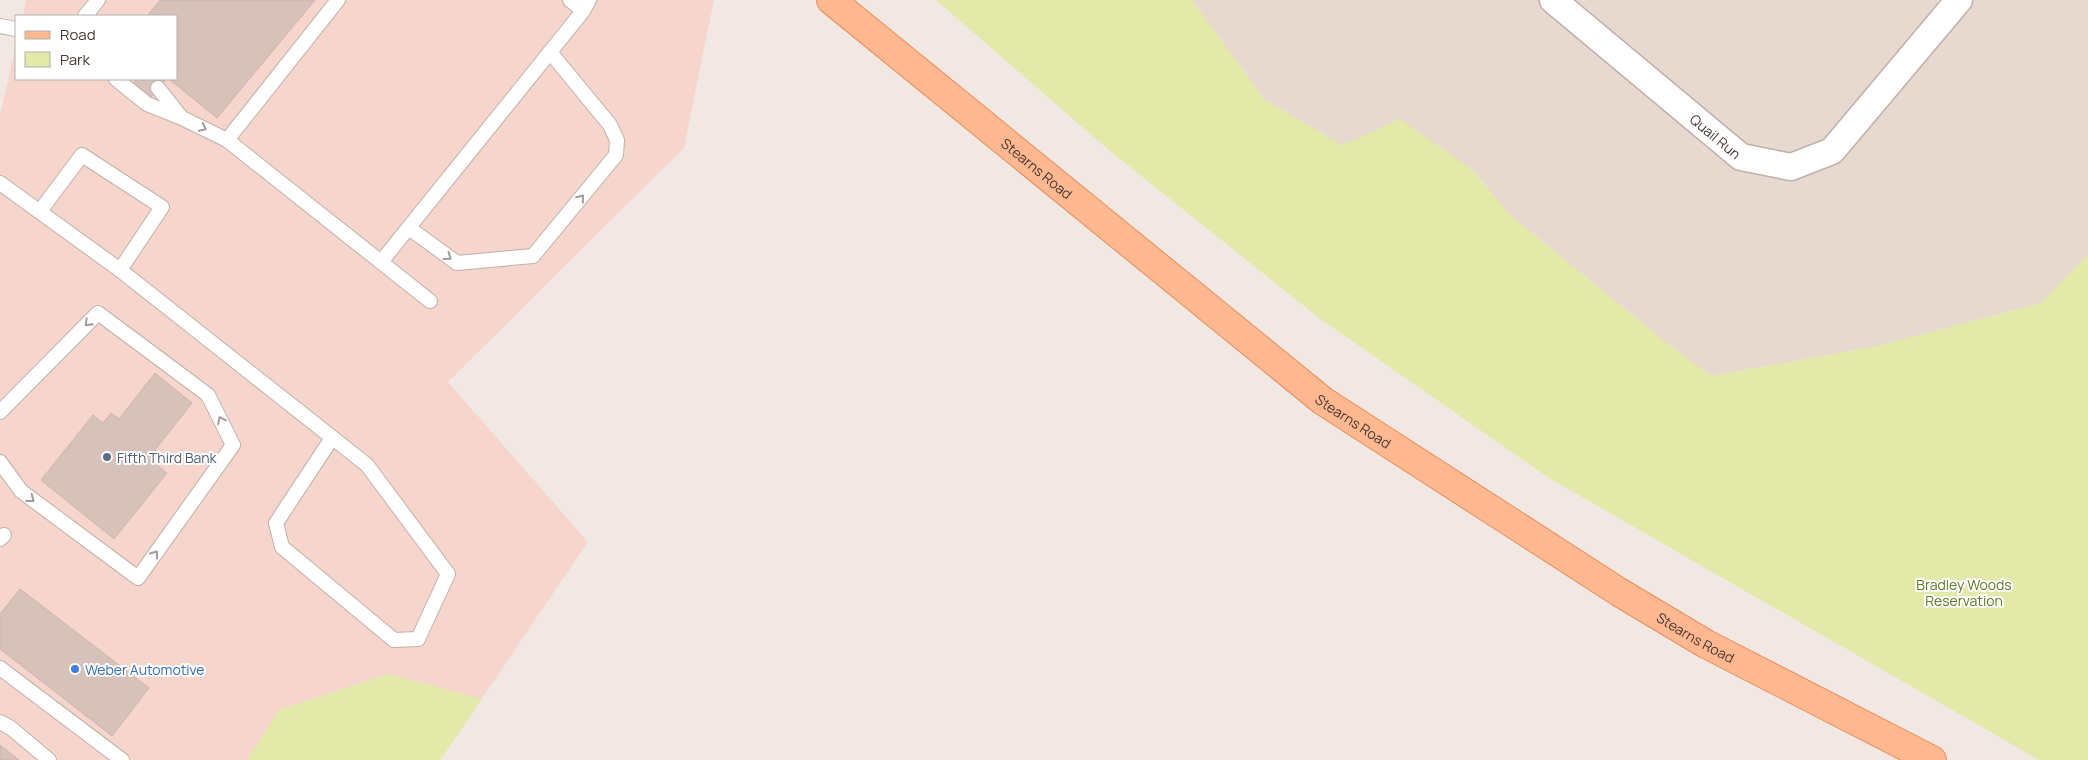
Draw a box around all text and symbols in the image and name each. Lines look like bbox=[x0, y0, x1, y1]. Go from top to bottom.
legend bbox=[15, 15, 178, 80]
text: Road bbox=[60, 24, 96, 45]
text: Park bbox=[60, 49, 90, 70]
street label: Quail Run bbox=[1686, 109, 1745, 163]
one-way arrow bbox=[198, 122, 207, 132]
street label: Stearns Road bbox=[998, 133, 1077, 203]
one-way arrow bbox=[575, 195, 584, 204]
one-way arrow bbox=[442, 251, 452, 260]
one-way arrow bbox=[84, 318, 93, 327]
street label: Stearns Road bbox=[1312, 389, 1395, 452]
one-way arrow bbox=[216, 416, 227, 425]
place label: Fifth Third Bank bbox=[117, 448, 218, 467]
marker: Fifth Third Bank bbox=[101, 451, 113, 463]
one-way arrow bbox=[25, 493, 34, 501]
one-way arrow bbox=[149, 550, 158, 560]
park label: Bradley Woods Reservation bbox=[1916, 575, 2012, 610]
street label: Stearns Road bbox=[1653, 607, 1738, 667]
place label: Weber Automotive bbox=[85, 660, 205, 679]
marker: Weber Automotive bbox=[69, 663, 81, 675]

